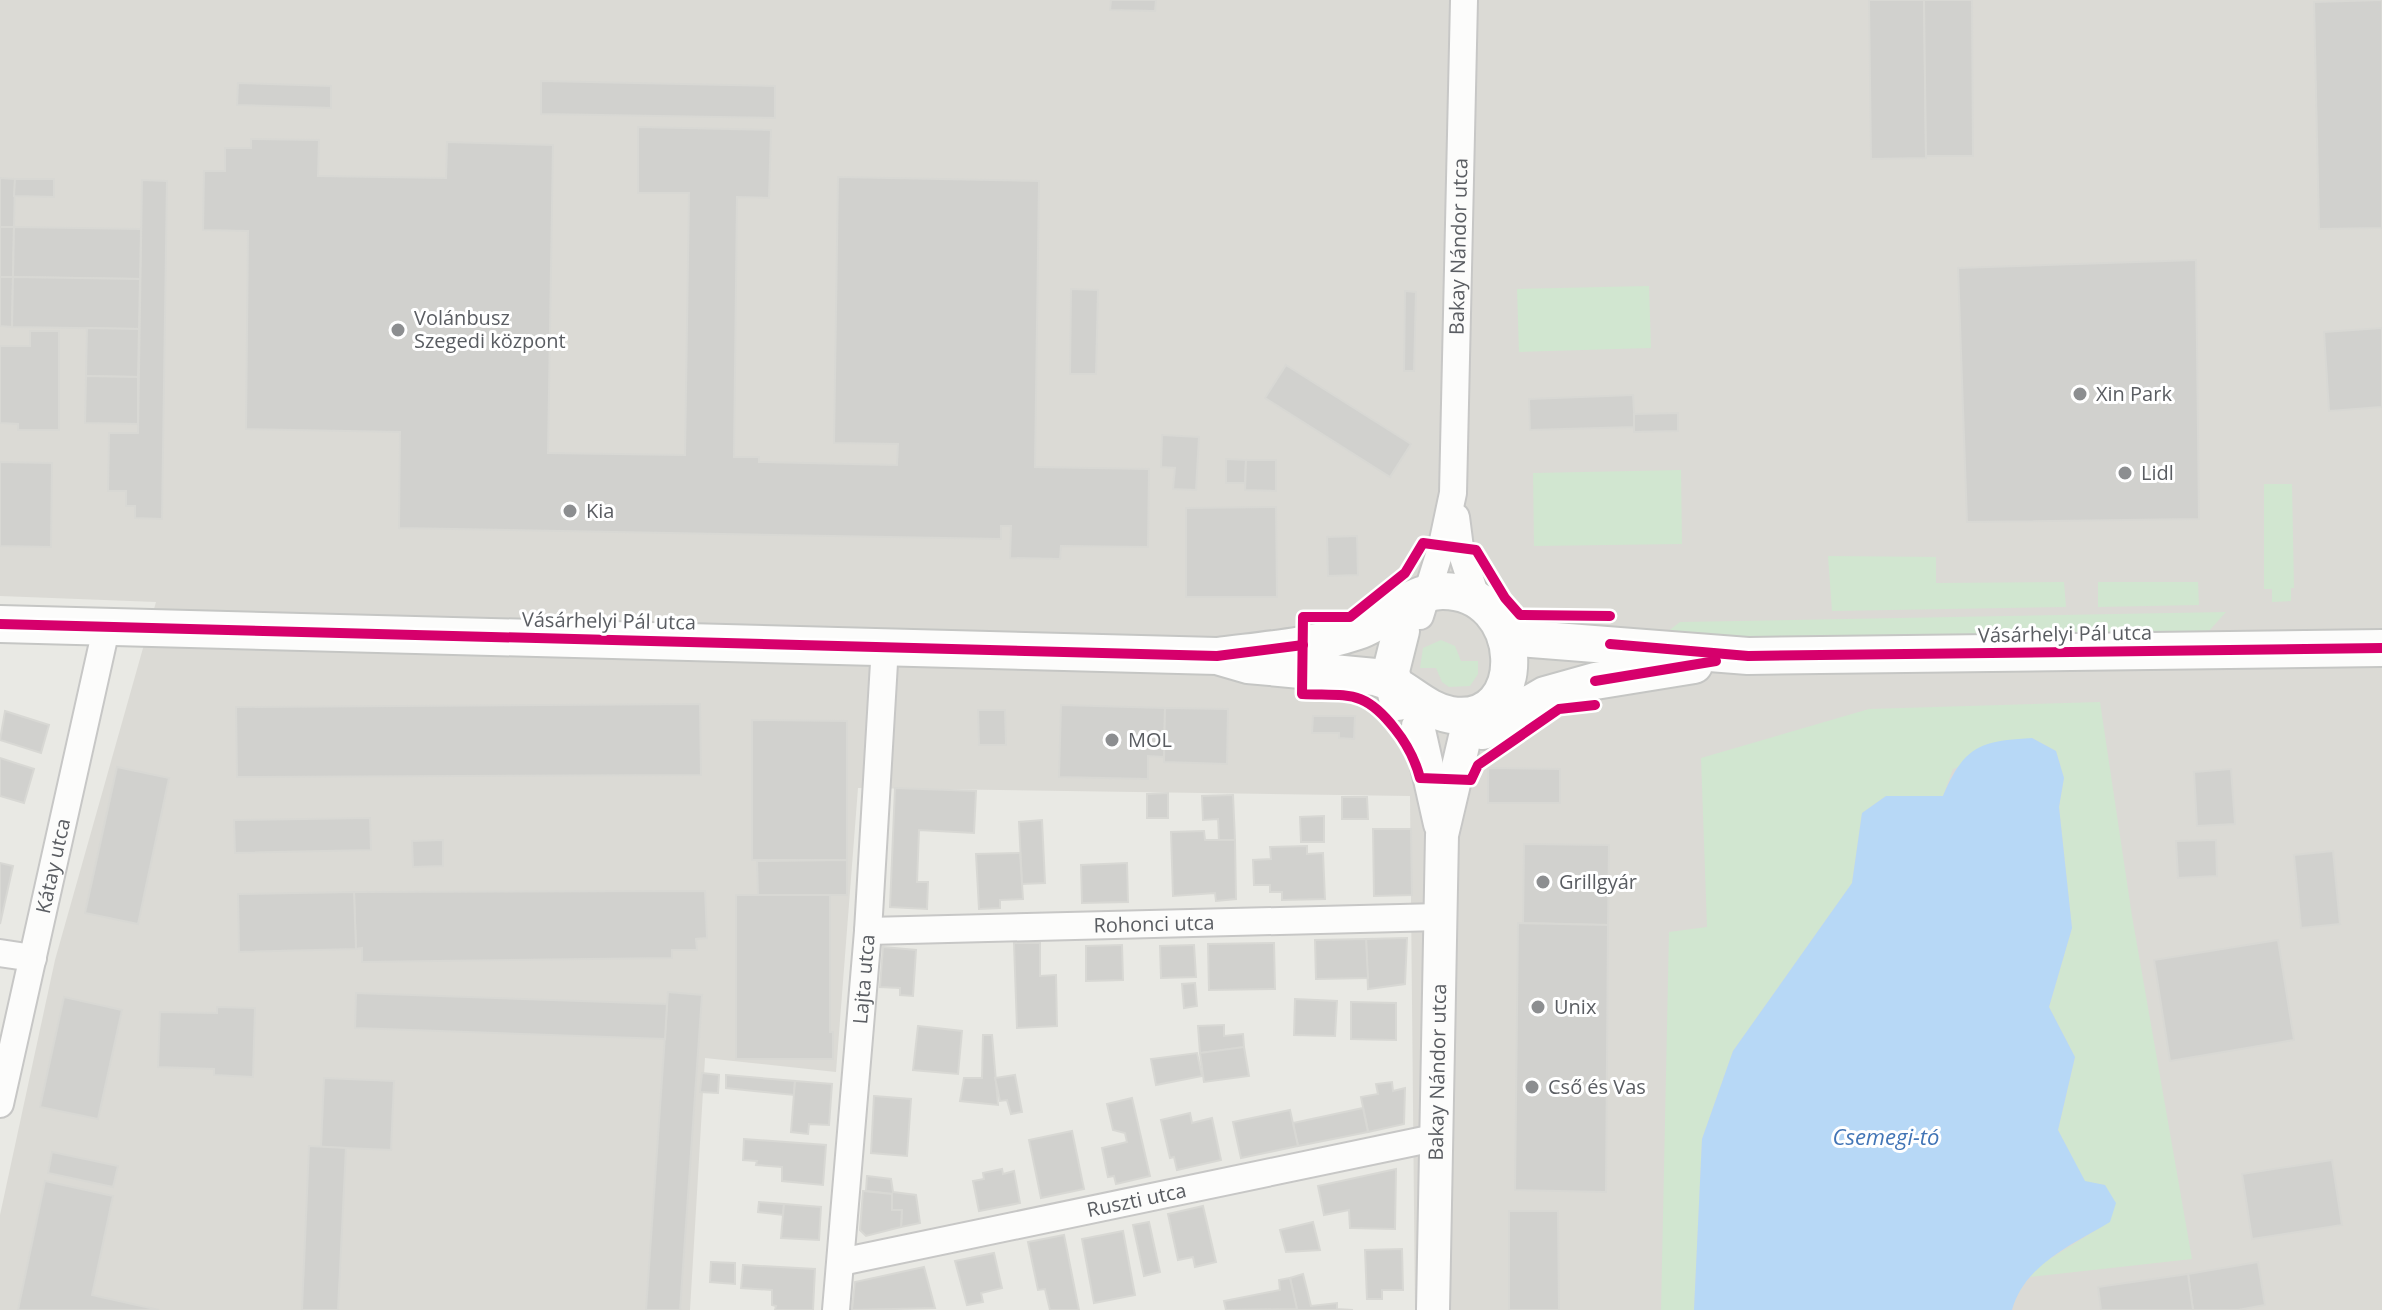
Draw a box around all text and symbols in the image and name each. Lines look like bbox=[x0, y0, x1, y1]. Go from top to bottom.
street label: Bakay Nándor utca bbox=[1443, 158, 1473, 335]
place label: Volánbusz Szegedi központ bbox=[414, 304, 566, 354]
marker: Volánbusz Szegedi központ bbox=[389, 321, 407, 339]
place label: Xin Park bbox=[2096, 380, 2172, 407]
marker: Xin Park bbox=[2071, 385, 2089, 403]
place label: Lidl bbox=[2141, 459, 2174, 486]
marker: Lidl bbox=[2116, 464, 2134, 482]
place label: Kia bbox=[586, 497, 614, 524]
marker: Kia bbox=[561, 502, 579, 520]
street label: Vásárhelyi Pál utca bbox=[522, 605, 696, 636]
street label: Vásárhelyi Pál utca bbox=[1978, 618, 2152, 649]
place label: MOL bbox=[1128, 726, 1172, 753]
marker: MOL bbox=[1103, 731, 1121, 749]
street label: Kátay utca bbox=[29, 815, 76, 916]
place label: Grillgyár bbox=[1559, 868, 1637, 895]
marker: Grillgyár bbox=[1534, 873, 1552, 891]
street label: Rohonci utca bbox=[1093, 909, 1215, 938]
street label: Lajta utca bbox=[846, 933, 881, 1025]
street label: Bakay Nándor utca bbox=[1422, 983, 1452, 1161]
place label: Unix bbox=[1554, 993, 1597, 1020]
marker: Unix bbox=[1529, 998, 1547, 1016]
place label: Cső és Vas bbox=[1548, 1073, 1646, 1100]
marker: Cső és Vas bbox=[1523, 1078, 1541, 1096]
water label: Csemegi-tó bbox=[1832, 1121, 1940, 1151]
street label: Ruszti utca bbox=[1084, 1176, 1189, 1223]

